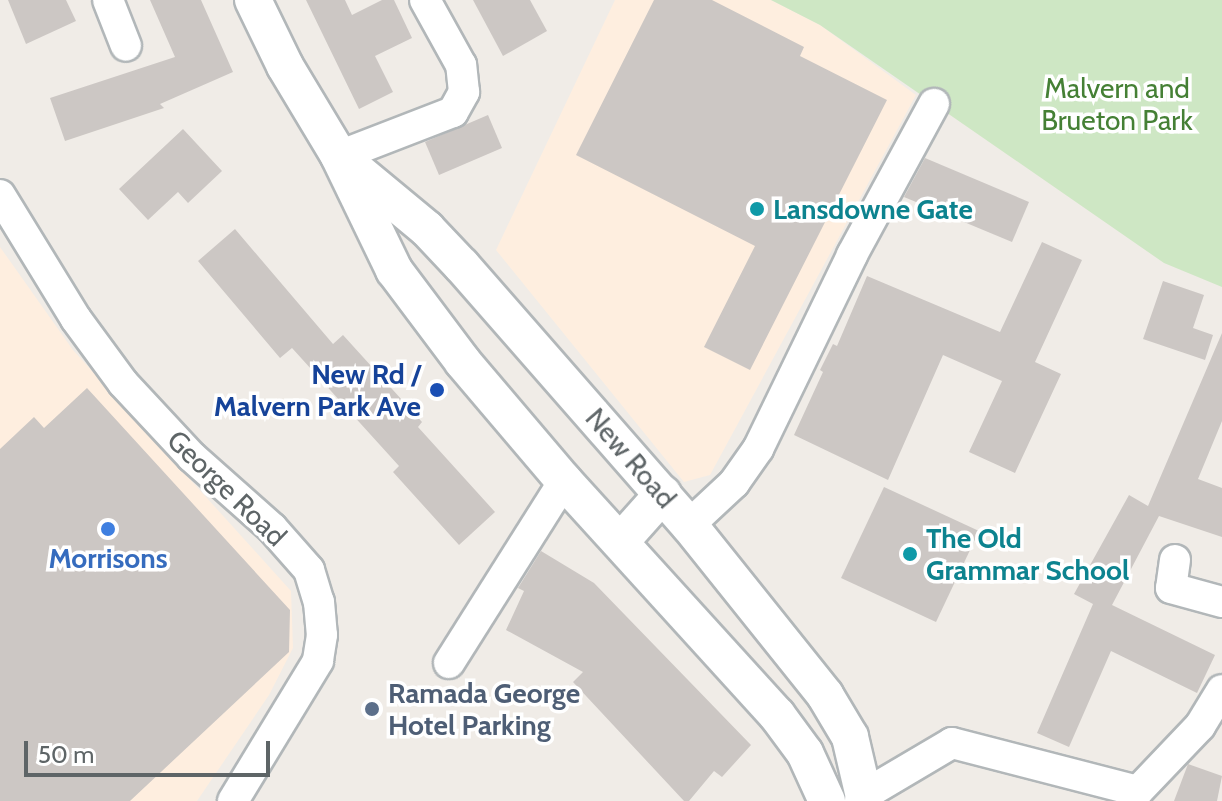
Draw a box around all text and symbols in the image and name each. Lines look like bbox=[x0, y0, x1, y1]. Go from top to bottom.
park label: Malvern and Brueton Park bbox=[1041, 71, 1193, 137]
place label: Lansdowne Gate bbox=[773, 192, 973, 226]
marker: Lansdowne Gate bbox=[748, 200, 766, 218]
place label: New Rd / Malvern Park Ave bbox=[214, 357, 421, 423]
marker: New Rd / Malvern Park Ave bbox=[428, 381, 446, 399]
street label: New Road bbox=[579, 401, 683, 515]
street label: George Road bbox=[161, 423, 293, 553]
marker: Morrisons bbox=[99, 520, 117, 538]
place label: The Old Grammar School bbox=[926, 521, 1129, 587]
place label: Morrisons bbox=[48, 541, 168, 575]
marker: The Old Grammar School bbox=[901, 545, 919, 563]
place label: Ramada George Hotel Parking bbox=[388, 676, 580, 742]
marker: Ramada George Hotel Parking bbox=[363, 700, 381, 718]
scale bar bbox=[28, 725, 274, 775]
text: 50 m bbox=[38, 740, 94, 769]

